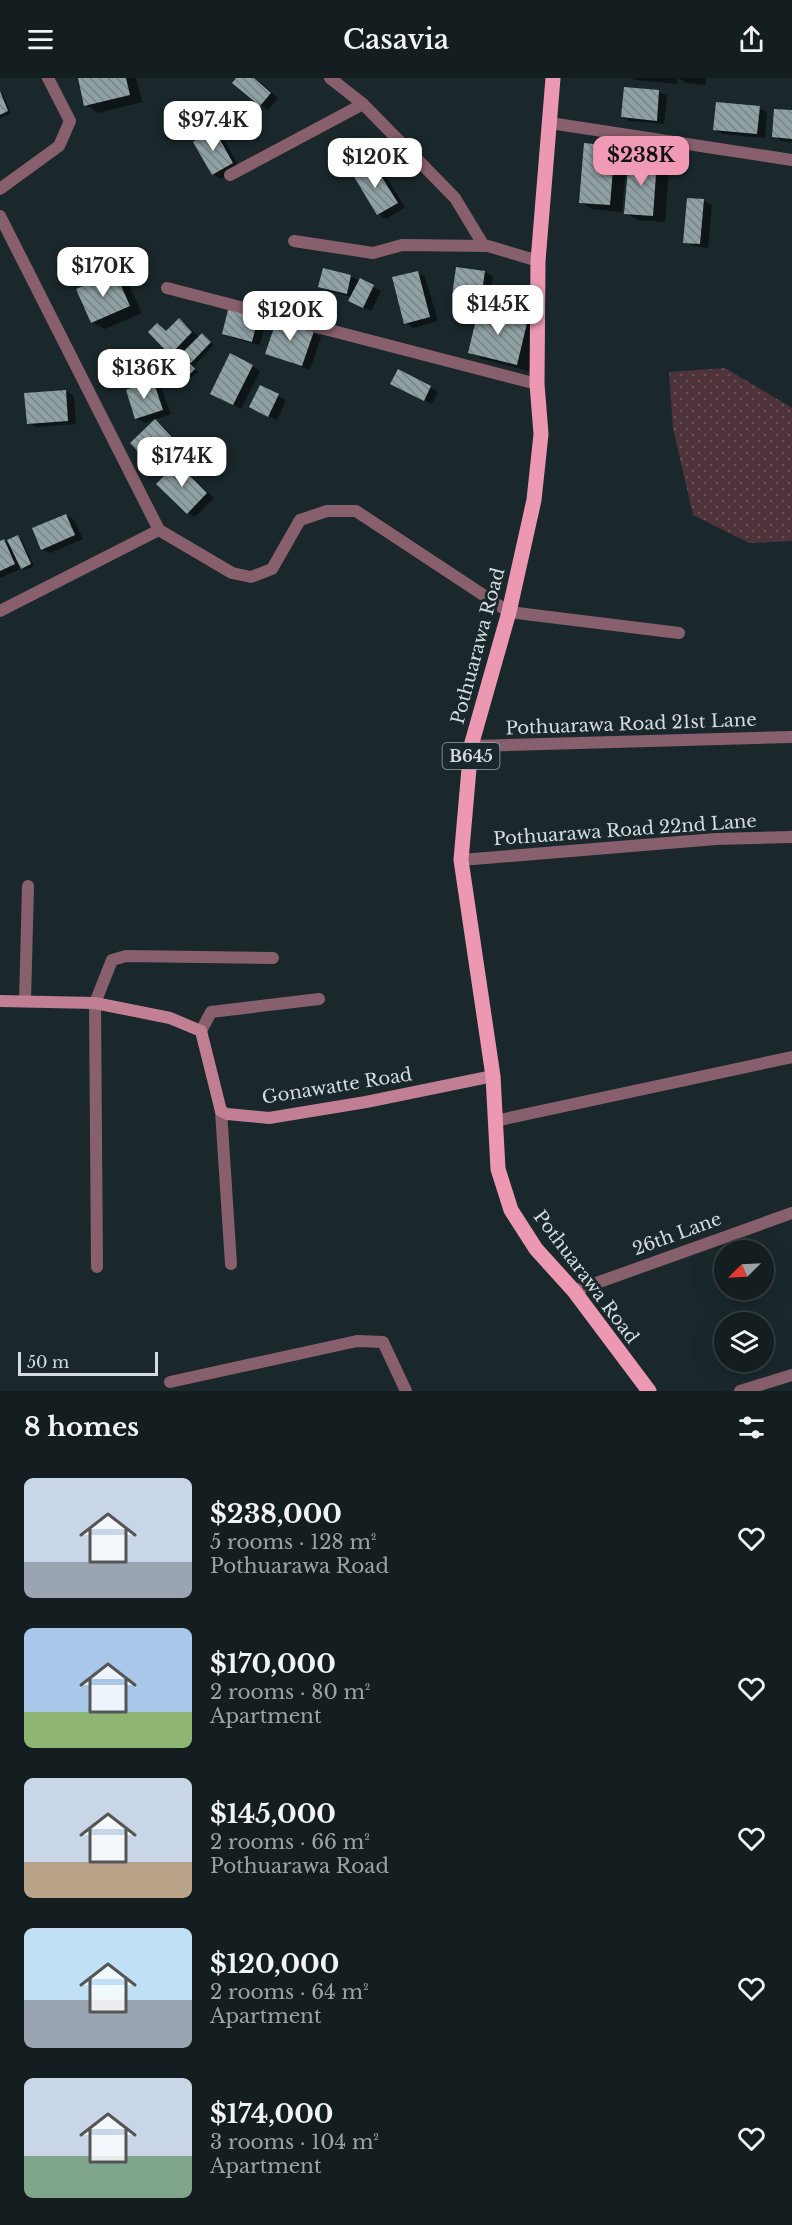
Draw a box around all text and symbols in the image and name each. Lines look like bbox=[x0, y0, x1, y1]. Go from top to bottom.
icon: menu bbox=[24, 23, 57, 56]
text: Casavia bbox=[343, 23, 449, 56]
icon: share bbox=[735, 23, 768, 56]
pin: $97.4K bbox=[164, 101, 262, 152]
text: $97.4K bbox=[178, 108, 248, 132]
pin: $238K bbox=[599, 136, 683, 187]
pin: $120K bbox=[333, 138, 417, 189]
text: $238K bbox=[607, 143, 675, 167]
text: $120K bbox=[342, 145, 408, 169]
pin: $170K bbox=[61, 247, 145, 298]
text: $170K bbox=[71, 254, 135, 278]
pin: $145K bbox=[456, 285, 540, 336]
pin: $120K bbox=[248, 291, 332, 342]
text: $145K bbox=[466, 292, 530, 316]
text: $120K bbox=[257, 298, 323, 322]
pin: $136K bbox=[102, 349, 186, 400]
text: $136K bbox=[112, 356, 176, 380]
pin: $174K bbox=[140, 437, 224, 488]
text: $174K bbox=[151, 444, 213, 468]
street label: Pothuarawa Road bbox=[447, 565, 509, 727]
street label: Pothuarawa Road 21st Lane bbox=[505, 709, 757, 739]
road number: B645 bbox=[442, 743, 500, 769]
street label: Pothuarawa Road 22nd Lane bbox=[493, 810, 757, 850]
street label: Gonawatte Road bbox=[260, 1063, 414, 1109]
street label: Pothuarawa Road bbox=[529, 1206, 643, 1348]
street label: 26th Lane bbox=[630, 1208, 724, 1260]
north arrow bbox=[714, 1240, 774, 1300]
map controls bbox=[714, 1240, 774, 1372]
button: layers bbox=[714, 1312, 774, 1372]
scale bar bbox=[18, 1349, 158, 1376]
text: 50 m bbox=[27, 1352, 69, 1372]
text: 8 homes bbox=[24, 1411, 139, 1443]
icon: filters bbox=[735, 1411, 768, 1444]
text: $238,000 bbox=[210, 1498, 342, 1530]
icon: home bbox=[72, 1502, 144, 1574]
icon: heart bbox=[735, 1522, 768, 1555]
text: 5 rooms · 128 m² bbox=[210, 1530, 377, 1554]
text: Pothuarawa Road bbox=[210, 1554, 389, 1578]
text: $170,000 bbox=[210, 1648, 336, 1680]
icon: home bbox=[72, 1652, 144, 1724]
icon: heart bbox=[735, 1672, 768, 1705]
text: 2 rooms · 80 m² bbox=[210, 1680, 371, 1704]
text: Apartment bbox=[210, 1704, 321, 1728]
text: $145,000 bbox=[210, 1798, 336, 1830]
icon: home bbox=[72, 1802, 144, 1874]
icon: heart bbox=[735, 1822, 768, 1855]
text: 2 rooms · 66 m² bbox=[210, 1830, 370, 1854]
text: Pothuarawa Road bbox=[210, 1854, 389, 1878]
text: $120,000 bbox=[210, 1948, 339, 1980]
icon: home bbox=[72, 1952, 144, 2024]
icon: heart bbox=[735, 1972, 768, 2005]
text: 2 rooms · 64 m² bbox=[210, 1980, 369, 2004]
text: Apartment bbox=[210, 2004, 321, 2028]
text: $174,000 bbox=[210, 2098, 333, 2130]
icon: home bbox=[72, 2102, 144, 2174]
icon: heart bbox=[735, 2122, 768, 2155]
text: 3 rooms · 104 m² bbox=[210, 2130, 379, 2154]
text: Apartment bbox=[210, 2154, 321, 2178]

